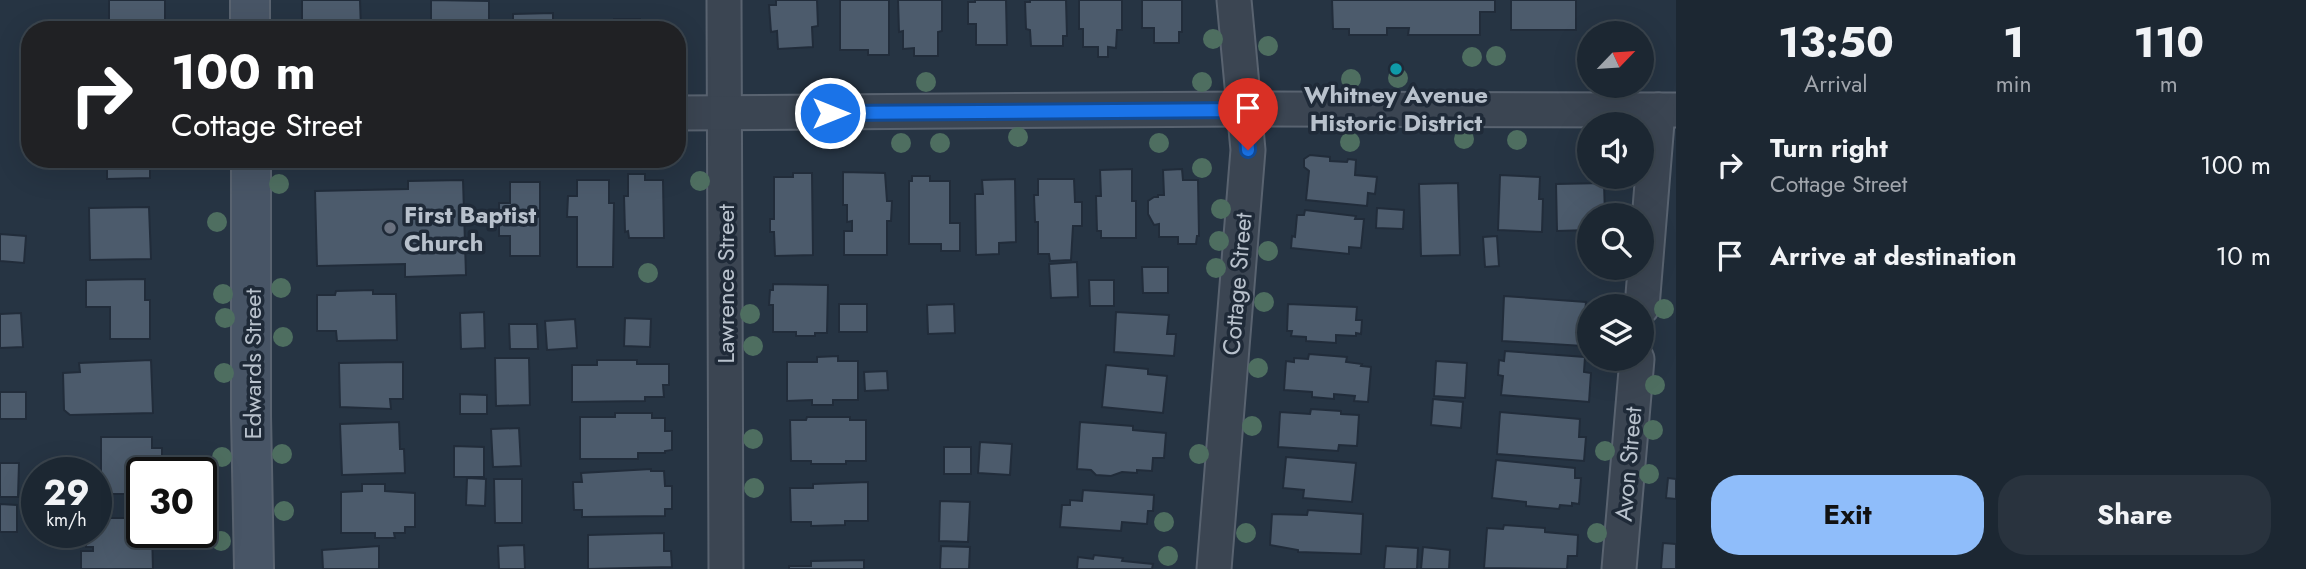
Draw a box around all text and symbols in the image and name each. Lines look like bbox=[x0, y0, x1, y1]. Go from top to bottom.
text: 13:50 bbox=[1778, 12, 1894, 73]
text: 1 bbox=[2003, 12, 2024, 73]
text: 110 bbox=[2134, 12, 2204, 73]
north arrow bbox=[1577, 21, 1654, 98]
map controls bbox=[1577, 21, 1654, 371]
text: 100 m bbox=[171, 37, 316, 107]
icon: right bbox=[56, 49, 147, 140]
marker: Whitney Avenue Historic District bbox=[1388, 61, 1404, 77]
text: Arrival bbox=[1804, 67, 1868, 101]
text: min bbox=[1996, 67, 2032, 101]
text: m bbox=[2160, 67, 2178, 101]
position arrow bbox=[793, 76, 867, 150]
place label: Whitney Avenue Historic District bbox=[1304, 77, 1488, 140]
pin bbox=[1218, 78, 1278, 150]
icon: arrive bbox=[1229, 89, 1267, 127]
text: Cottage Street bbox=[171, 102, 362, 148]
button: sound bbox=[1577, 112, 1654, 189]
text: Turn right bbox=[1770, 129, 1888, 167]
icon: right bbox=[1711, 146, 1749, 184]
text: 100 m bbox=[2200, 146, 2271, 184]
text: Cottage Street bbox=[1770, 167, 1907, 201]
place label: First Baptist Church bbox=[404, 197, 536, 260]
button: search bbox=[1577, 203, 1654, 280]
street label: Lawrence Street bbox=[708, 204, 743, 364]
street label: Cottage Street bbox=[1213, 211, 1261, 357]
marker: First Baptist Church bbox=[382, 220, 398, 236]
icon: arrive bbox=[1711, 237, 1749, 275]
text: Arrive at destination bbox=[1770, 237, 2017, 275]
text: 10 m bbox=[2216, 237, 2271, 275]
street label: Edwards Street bbox=[235, 288, 270, 439]
button: layers bbox=[1577, 294, 1654, 371]
street label: Avon Street bbox=[1606, 405, 1650, 523]
speed limit sign: 30 bbox=[126, 457, 217, 548]
text: 29 bbox=[43, 468, 90, 518]
button: Exit bbox=[1711, 475, 1984, 555]
button: Share bbox=[1998, 475, 2271, 555]
text: km/h bbox=[46, 507, 87, 533]

